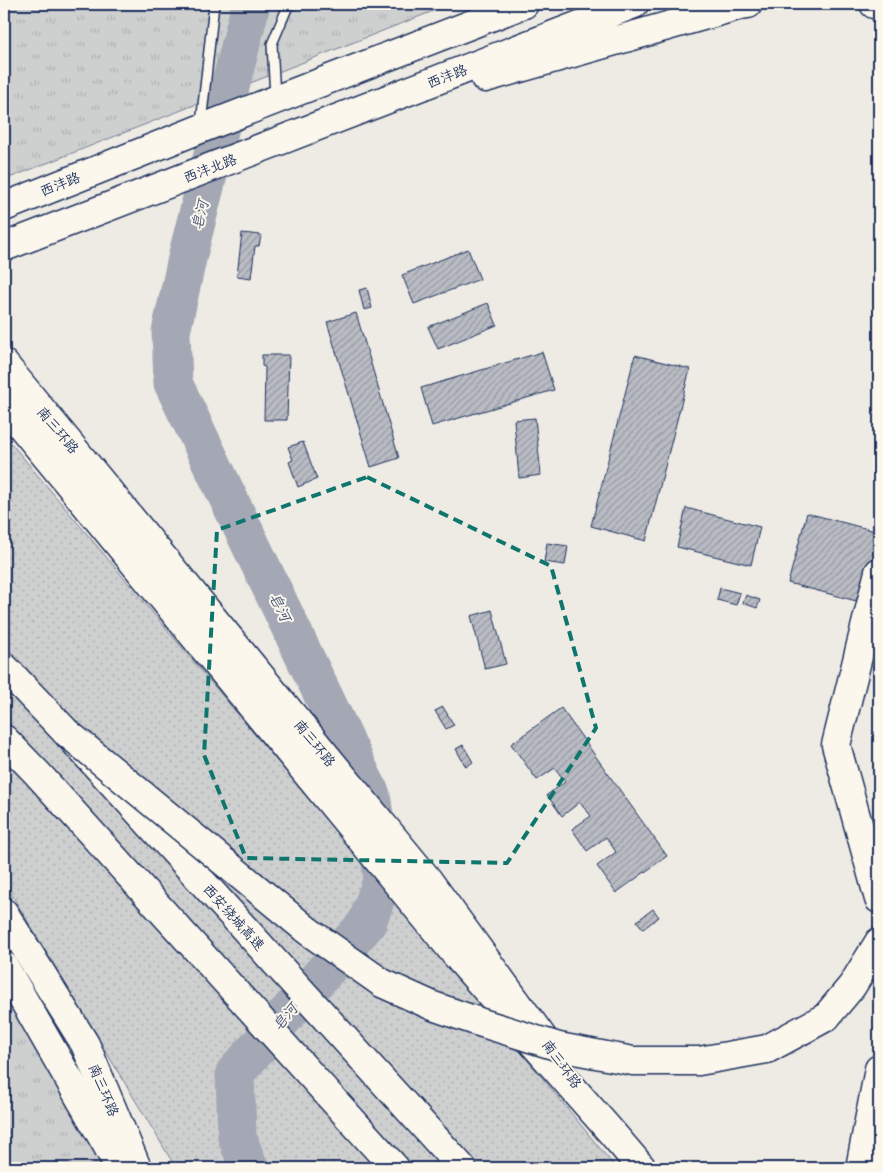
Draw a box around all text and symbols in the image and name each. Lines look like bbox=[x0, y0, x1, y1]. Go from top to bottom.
street label: 西沣路 bbox=[423, 58, 470, 93]
street label: 西沣北路 bbox=[180, 148, 240, 187]
street label: 西沣路 bbox=[36, 166, 83, 201]
water label: 皂河 bbox=[184, 194, 214, 232]
street label: 南三环路 bbox=[32, 401, 84, 458]
water label: 皂河 bbox=[264, 588, 300, 628]
street label: 南三环路 bbox=[290, 714, 341, 771]
street label: 西安绕城高速 bbox=[198, 878, 270, 955]
water label: 皂河 bbox=[265, 995, 304, 1035]
street label: 南三环路 bbox=[537, 1035, 587, 1093]
street label: 南三环路 bbox=[84, 1060, 125, 1120]

